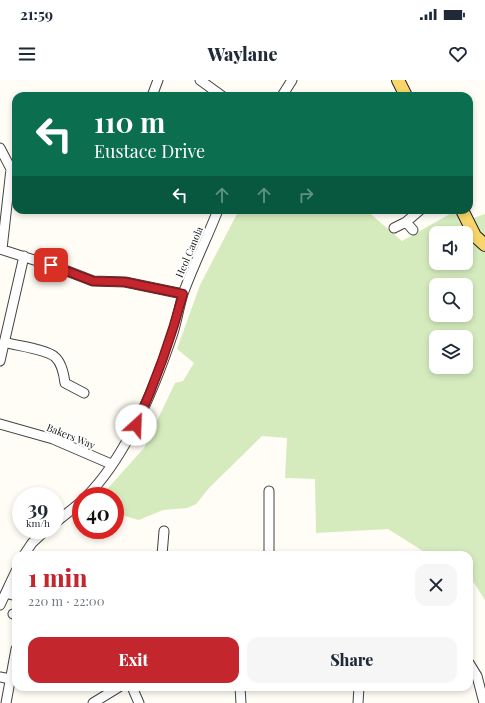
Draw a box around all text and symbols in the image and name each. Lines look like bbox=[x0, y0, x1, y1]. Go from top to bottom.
text: 21:59 bbox=[20, 4, 53, 24]
text: Waylane bbox=[207, 42, 278, 66]
icon: menu bbox=[16, 43, 38, 65]
icon: heart bbox=[447, 43, 469, 65]
text: 110 m bbox=[94, 103, 165, 140]
icon: left bbox=[28, 108, 80, 160]
text: Eustace Drive bbox=[94, 139, 205, 163]
icon: left bbox=[169, 184, 191, 206]
icon: ahead bbox=[211, 184, 233, 206]
icon: ahead bbox=[253, 184, 275, 206]
icon: right bbox=[295, 184, 317, 206]
street label: Heol Canola bbox=[172, 224, 206, 280]
map controls bbox=[429, 226, 473, 374]
button: sound bbox=[429, 226, 473, 270]
pin bbox=[34, 248, 68, 282]
icon: arrive bbox=[40, 254, 62, 276]
button: search bbox=[429, 278, 473, 322]
button: layers bbox=[429, 330, 473, 374]
position arrow bbox=[115, 404, 157, 446]
street label: Bakers Way bbox=[45, 420, 97, 452]
speed limit sign: 40 bbox=[72, 487, 124, 539]
text: 39 bbox=[28, 494, 48, 521]
text: km/h bbox=[26, 516, 50, 530]
text: 1 min bbox=[28, 561, 87, 593]
button: close bbox=[415, 564, 457, 606]
text: 220 m · 22:00 bbox=[28, 592, 104, 609]
button: Exit bbox=[28, 637, 239, 683]
button: Share bbox=[247, 637, 457, 683]

